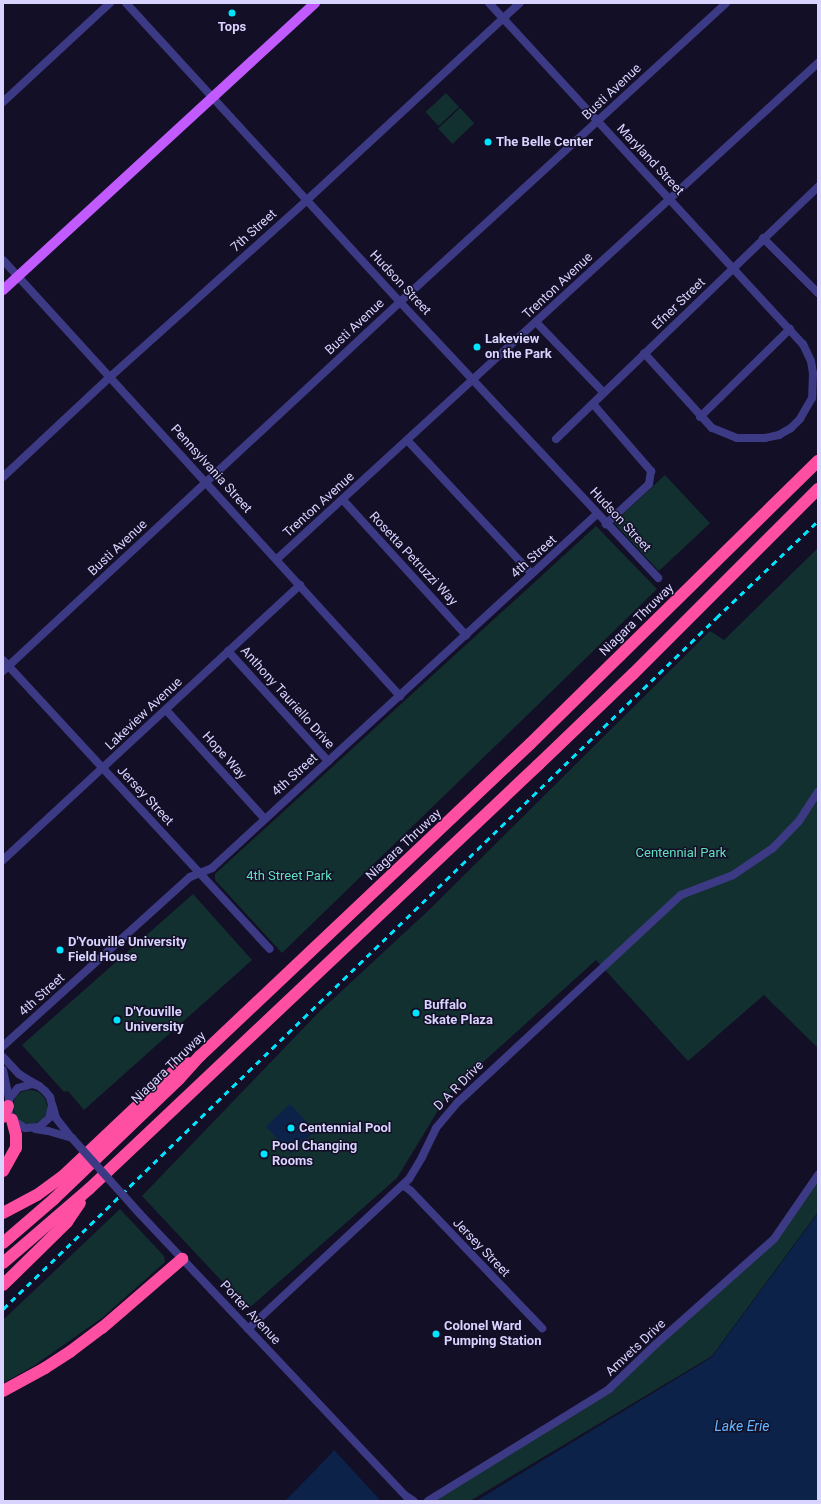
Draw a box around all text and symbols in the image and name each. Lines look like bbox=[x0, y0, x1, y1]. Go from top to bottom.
marker: Tops bbox=[227, 8, 237, 18]
place label: Tops bbox=[218, 19, 246, 35]
street label: Busti Avenue bbox=[579, 61, 645, 123]
street label: Maryland Street bbox=[613, 121, 687, 199]
place label: The Belle Center bbox=[496, 134, 593, 150]
marker: The Belle Center bbox=[483, 137, 493, 147]
street label: 7th Street bbox=[228, 206, 280, 256]
street label: Hudson Street bbox=[366, 247, 434, 319]
street label: Trenton Avenue bbox=[520, 250, 596, 322]
street label: Efner Street bbox=[649, 275, 709, 333]
street label: Busti Avenue bbox=[322, 296, 388, 358]
place label: Lakeview on the Park bbox=[485, 332, 552, 363]
marker: Lakeview on the Park bbox=[472, 342, 482, 352]
street label: Pennsylvania Street bbox=[167, 422, 255, 516]
street label: Trenton Avenue bbox=[280, 469, 358, 541]
street label: Hudson Street bbox=[586, 484, 654, 556]
street label: Rosetta Petruzzi Way bbox=[366, 509, 460, 609]
street label: Busti Avenue bbox=[85, 517, 151, 579]
street label: 4th Street bbox=[508, 532, 560, 582]
street label: Niagara Thruway bbox=[596, 580, 678, 660]
street label: Anthony Tauriello Drive bbox=[237, 643, 337, 753]
street label: Lakeview Avenue bbox=[102, 674, 186, 754]
street label: Hope Way bbox=[199, 729, 249, 783]
street label: 4th Street bbox=[269, 750, 321, 800]
street label: Jersey Street bbox=[113, 763, 177, 829]
street label: Niagara Thruway bbox=[363, 806, 445, 884]
park label: Centennial Park bbox=[636, 845, 726, 861]
park label: 4th Street Park bbox=[246, 868, 332, 884]
place label: D'Youville University Field House bbox=[68, 935, 187, 966]
marker: D'Youville University Field House bbox=[55, 945, 65, 955]
street label: 4th Street bbox=[16, 970, 68, 1020]
place label: Buffalo Skate Plaza bbox=[424, 998, 493, 1029]
place label: D'Youville University bbox=[125, 1005, 184, 1036]
marker: Buffalo Skate Plaza bbox=[411, 1008, 421, 1018]
marker: D'Youville University bbox=[112, 1015, 122, 1025]
street label: Niagara Thruway bbox=[128, 1028, 210, 1108]
street label: D A R Drive bbox=[431, 1058, 487, 1114]
place label: Centennial Pool bbox=[299, 1120, 391, 1136]
marker: Centennial Pool bbox=[286, 1123, 296, 1133]
place label: Pool Changing Rooms bbox=[272, 1139, 357, 1170]
marker: Pool Changing Rooms bbox=[259, 1149, 269, 1159]
street label: Jersey Street bbox=[449, 1215, 513, 1281]
street label: Porter Avenue bbox=[216, 1278, 284, 1348]
street label: Amvets Drive bbox=[603, 1316, 669, 1380]
place label: Colonel Ward Pumping Station bbox=[444, 1319, 541, 1350]
marker: Colonel Ward Pumping Station bbox=[431, 1329, 441, 1339]
water label: Lake Erie bbox=[715, 1418, 769, 1434]

